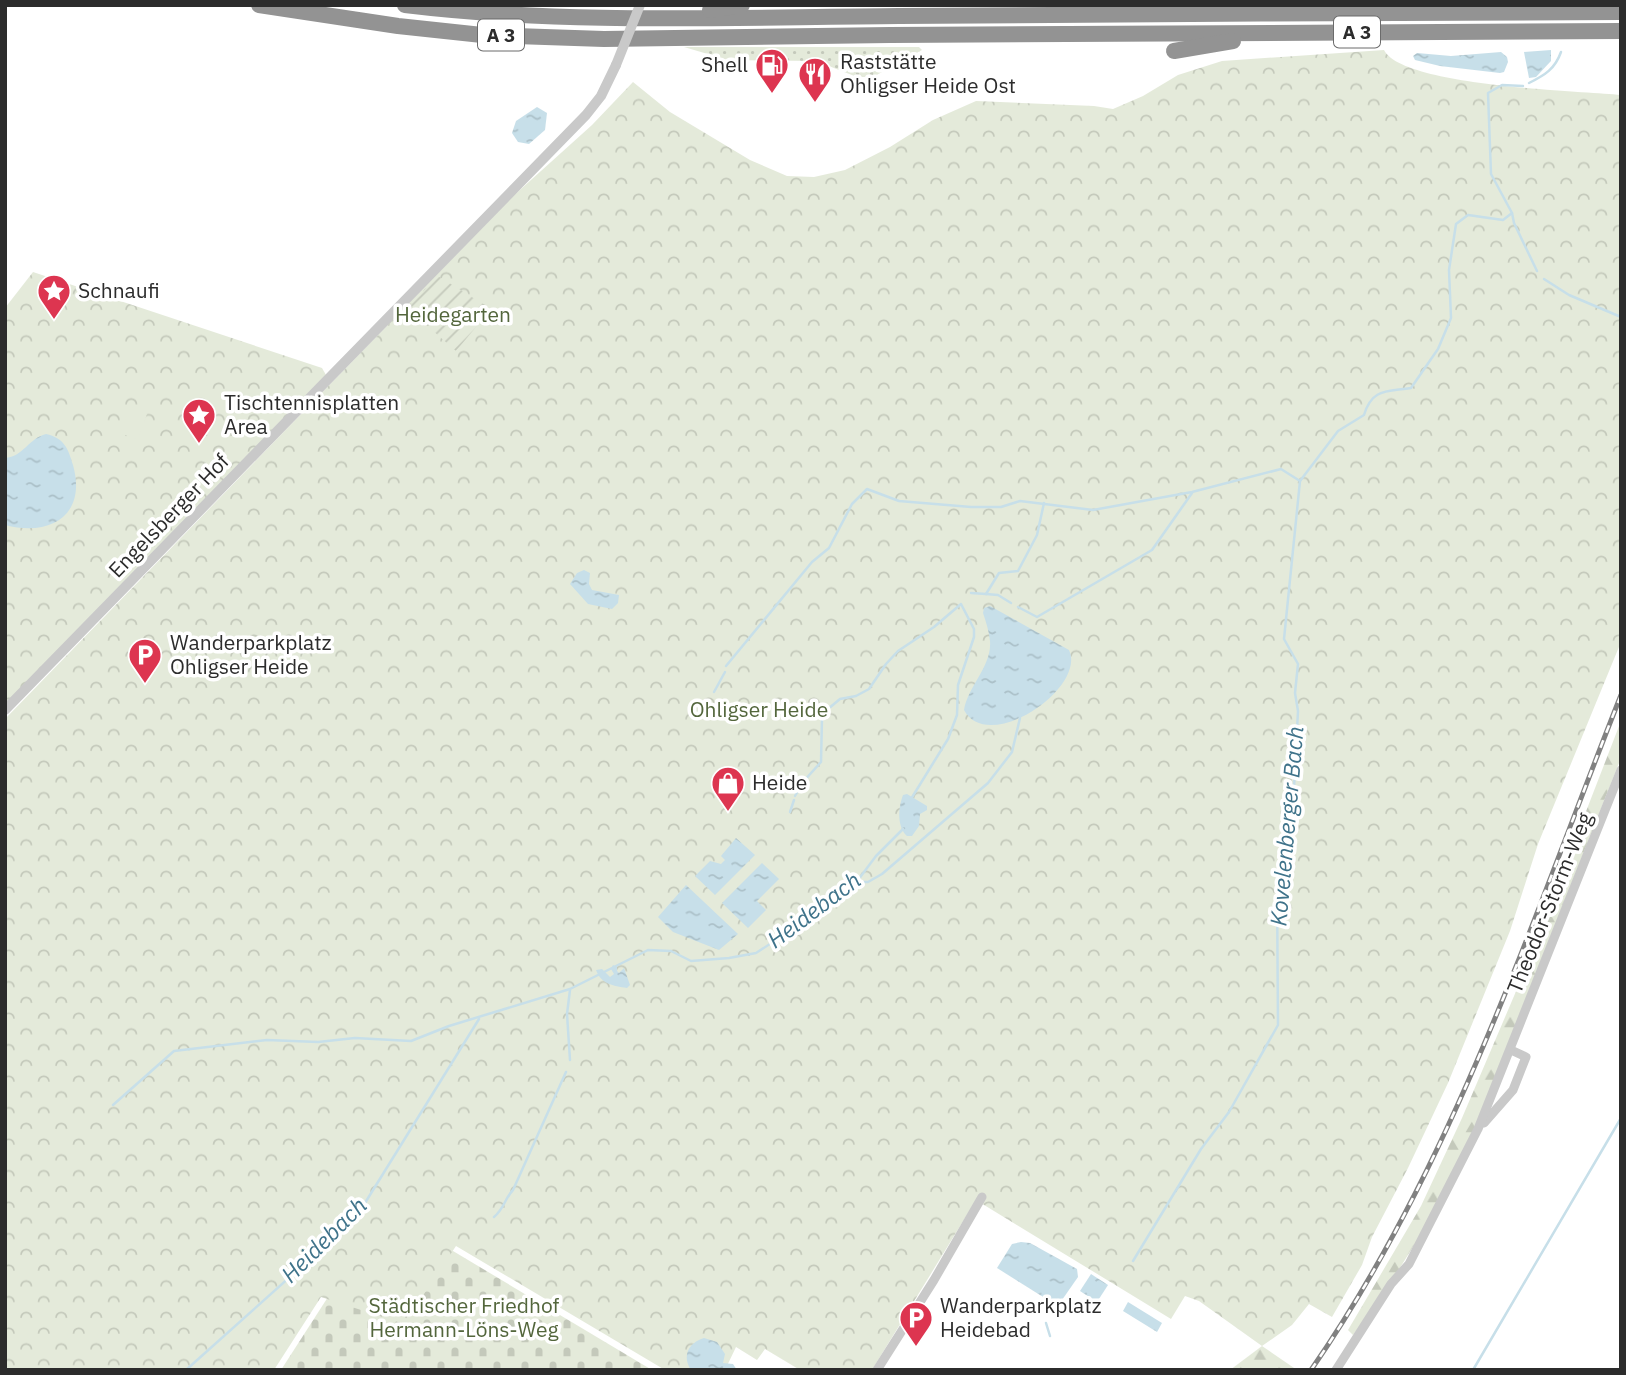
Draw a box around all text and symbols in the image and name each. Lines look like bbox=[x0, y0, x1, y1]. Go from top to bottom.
road number: A 3 bbox=[1334, 16, 1380, 48]
road number: A 3 bbox=[478, 20, 524, 50]
fuel station icon: Shell bbox=[753, 46, 791, 95]
place label: Raststätte Ohligser Heide Ost bbox=[840, 47, 1016, 99]
place label: Shell bbox=[701, 50, 748, 78]
restaurant icon: Raststätte Ohligser Heide Ost bbox=[796, 55, 834, 104]
place icon: Schnaufi bbox=[35, 272, 73, 321]
place label: Schnaufi bbox=[78, 276, 160, 304]
park label: Heidegarten bbox=[395, 300, 511, 328]
place label: Tischtennisplatten Area bbox=[224, 388, 399, 440]
place icon: Tischtennisplatten Area bbox=[180, 396, 218, 445]
street label: Engelsberger Hof bbox=[102, 447, 235, 583]
place label: Wanderparkplatz Ohligser Heide bbox=[170, 628, 332, 680]
parking icon: Wanderparkplatz Ohligser Heide bbox=[126, 636, 164, 685]
park label: Ohligser Heide bbox=[690, 695, 828, 723]
water label: Kovelenberger Bach bbox=[1262, 725, 1310, 927]
shop icon: Heide bbox=[709, 764, 747, 813]
place label: Heide bbox=[752, 768, 807, 796]
street label: Theodor-Storm-Weg bbox=[1500, 808, 1598, 997]
water label: Heidebach bbox=[761, 864, 866, 954]
water label: Heidebach bbox=[274, 1190, 373, 1289]
park label: Städtischer Friedhof Hermann-Löns-Weg bbox=[369, 1291, 560, 1343]
place label: Wanderparkplatz Heidebad bbox=[940, 1291, 1102, 1343]
parking icon: Wanderparkplatz Heidebad bbox=[897, 1299, 935, 1348]

